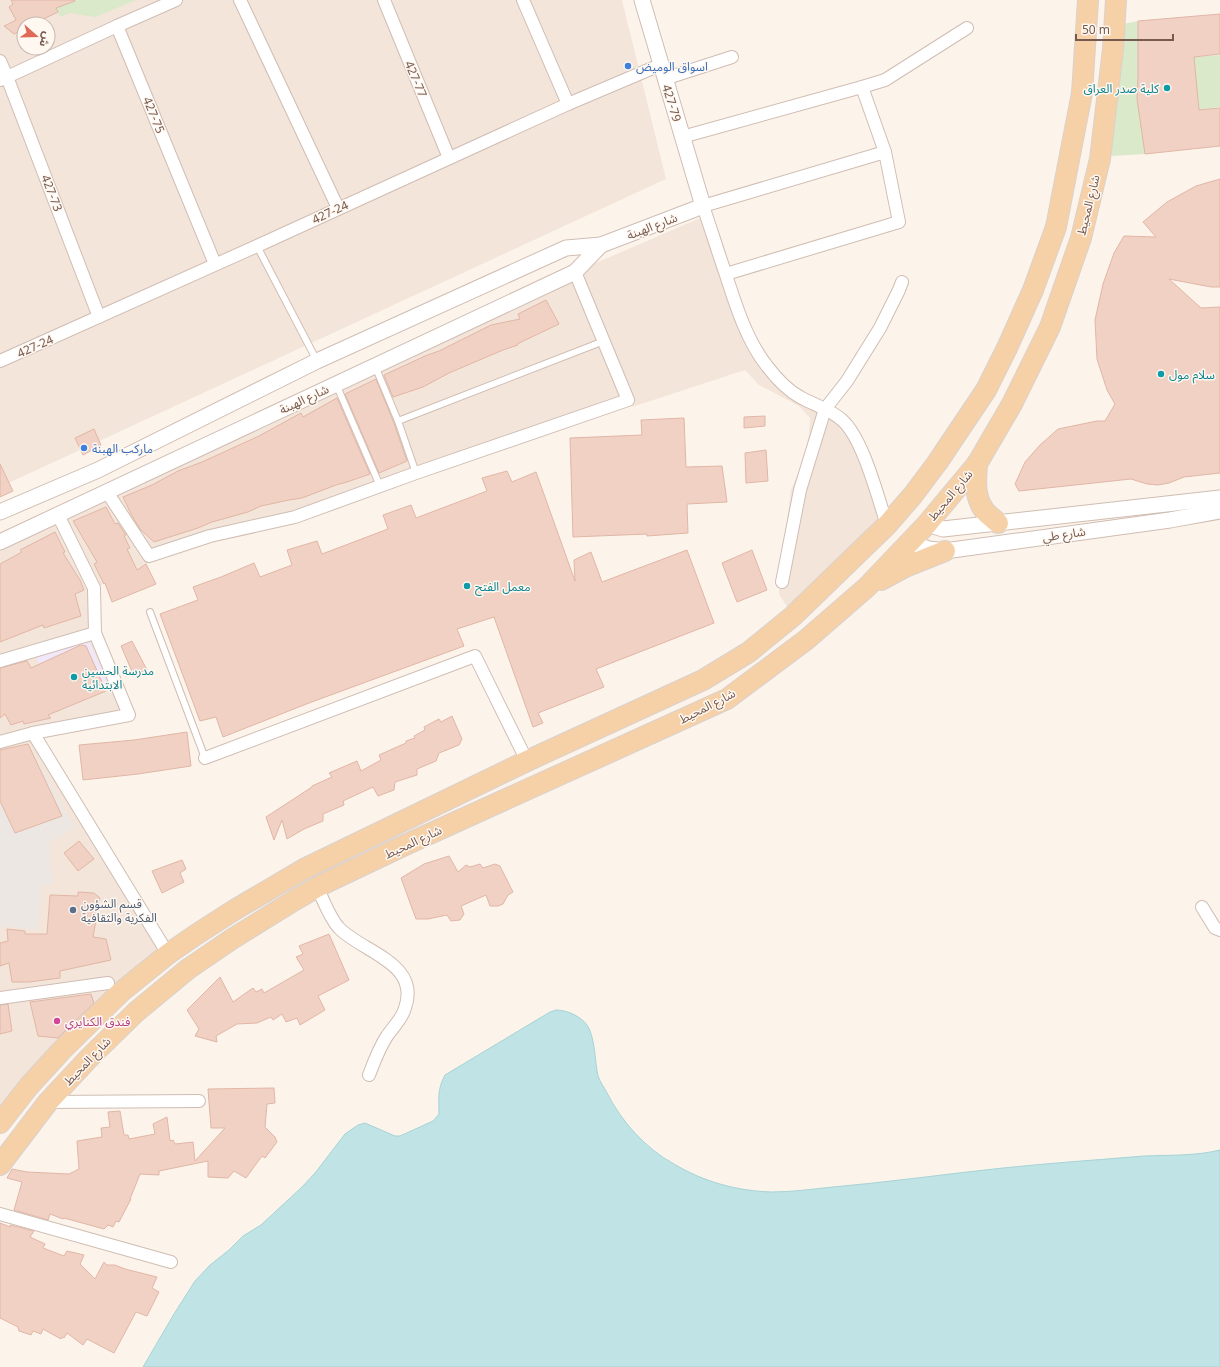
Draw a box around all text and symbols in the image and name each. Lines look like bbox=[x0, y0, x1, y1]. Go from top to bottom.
north arrow bbox=[16, 16, 56, 56]
scale bar bbox=[1076, 16, 1173, 42]
text: 50 m bbox=[1082, 21, 1110, 38]
text: ش bbox=[36, 30, 55, 49]
street label: 427-77 bbox=[401, 58, 431, 100]
place label: اسواق الوميض bbox=[636, 58, 708, 75]
marker: اسواق الوميض bbox=[623, 61, 633, 71]
place label: كلية صدر العراق bbox=[1083, 80, 1160, 97]
street label: 427-79 bbox=[658, 82, 686, 124]
marker: كلية صدر العراق bbox=[1162, 83, 1172, 93]
street label: 427-75 bbox=[139, 94, 169, 136]
street label: 427-73 bbox=[37, 172, 67, 214]
street label: شارع المحيط bbox=[1072, 173, 1105, 237]
street label: 427-24 bbox=[309, 196, 351, 228]
street label: شارع الهبنة bbox=[624, 209, 680, 244]
street label: 427-24 bbox=[14, 330, 56, 362]
place label: سلام مول bbox=[1169, 366, 1215, 384]
marker: سلام مول bbox=[1156, 369, 1166, 379]
street label: شارع الهبنة bbox=[277, 380, 332, 419]
place label: ماركب الهبنة bbox=[92, 440, 153, 457]
marker: ماركب الهبنة bbox=[79, 443, 89, 453]
street label: شارع المحيط bbox=[924, 466, 977, 525]
street label: شارع طي bbox=[1041, 523, 1087, 547]
place label: معمل الفتح bbox=[475, 578, 531, 596]
marker: معمل الفتح bbox=[462, 581, 472, 591]
place label: مدرسة الحسين الابتدائية bbox=[82, 662, 154, 693]
marker: مدرسة الحسين الابتدائية bbox=[69, 672, 79, 682]
street label: شارع المحيط bbox=[676, 684, 739, 728]
street label: شارع المحيط bbox=[382, 821, 445, 864]
place label: قسم الشؤون الفكرية والثقافية bbox=[81, 895, 157, 926]
marker: قسم الشؤون الفكرية والثقافية bbox=[68, 905, 78, 915]
place label: فندق الكنايري bbox=[65, 1013, 130, 1031]
marker: فندق الكنايري bbox=[52, 1016, 62, 1026]
street label: شارع المحيط bbox=[60, 1033, 115, 1090]

